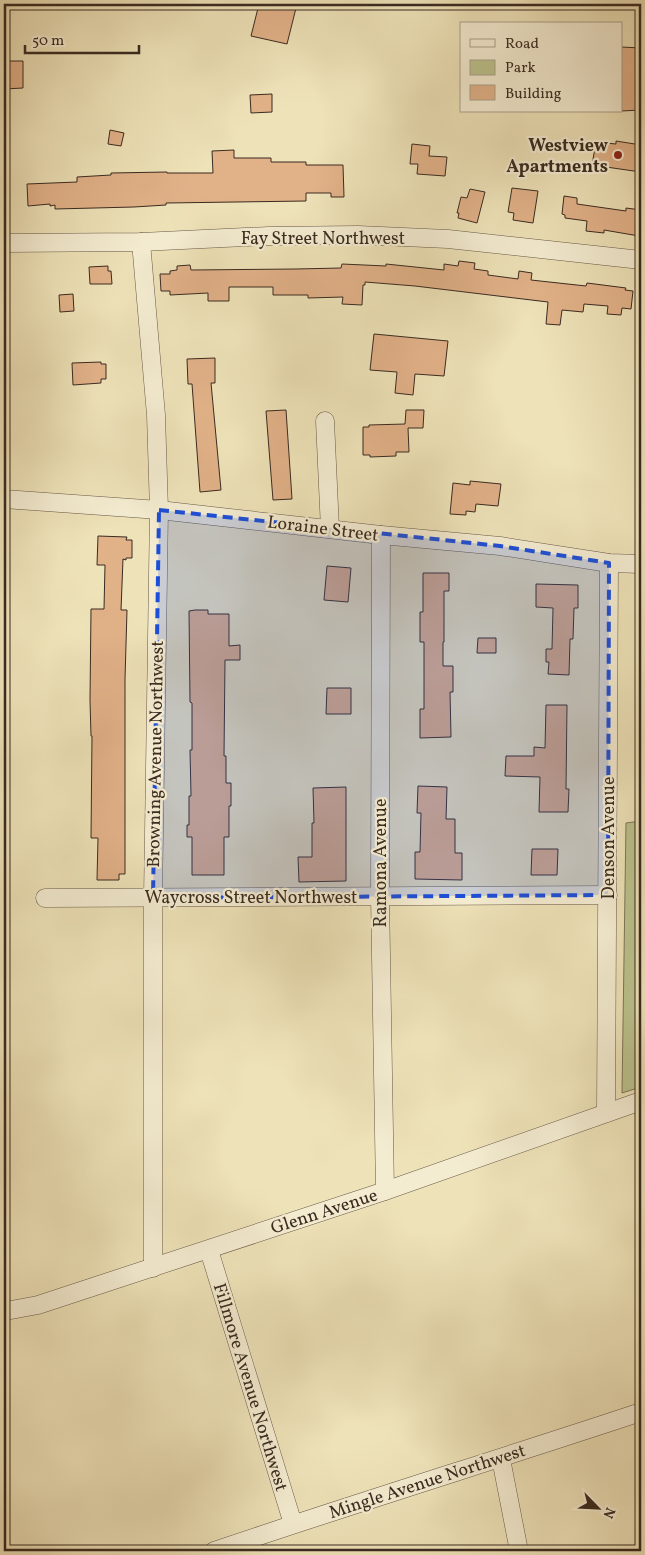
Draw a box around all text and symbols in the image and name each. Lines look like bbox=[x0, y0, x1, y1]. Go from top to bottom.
scale bar bbox=[25, 22, 139, 54]
legend bbox=[460, 22, 622, 112]
text: 50 m bbox=[32, 31, 64, 52]
text: Road bbox=[505, 34, 539, 55]
text: Park bbox=[505, 58, 536, 79]
text: Building bbox=[505, 84, 562, 105]
place label: Westview Apartments bbox=[506, 134, 608, 180]
marker: Westview Apartments bbox=[612, 149, 624, 161]
street label: Fay Street Northwest bbox=[241, 227, 405, 252]
street label: Loraine Street bbox=[266, 510, 380, 549]
street label: Browning Avenue Northwest bbox=[142, 640, 171, 868]
street label: Denson Avenue bbox=[597, 777, 622, 899]
street label: Ramona Avenue bbox=[369, 799, 394, 927]
street label: Waycross Street Northwest bbox=[145, 886, 357, 911]
street label: Glenn Avenue bbox=[268, 1183, 381, 1241]
street label: Fillmore Avenue Northwest bbox=[206, 1280, 293, 1495]
street label: Mingle Avenue Northwest bbox=[326, 1439, 529, 1526]
north arrow bbox=[572, 1482, 622, 1532]
text: N bbox=[598, 1504, 619, 1521]

